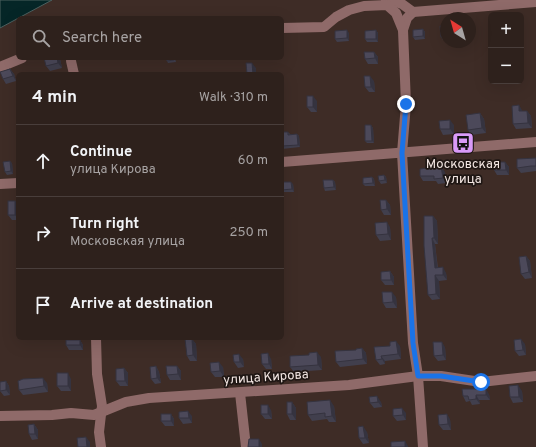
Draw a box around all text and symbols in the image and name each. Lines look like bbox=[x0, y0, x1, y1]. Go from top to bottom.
north arrow bbox=[440, 12, 476, 48]
map controls bbox=[488, 12, 524, 84]
button: + bbox=[488, 12, 524, 48]
search box bbox=[16, 16, 284, 60]
icon: search bbox=[30, 27, 52, 49]
text: Search here bbox=[62, 29, 142, 48]
button: − bbox=[488, 48, 524, 84]
text: 4 min bbox=[32, 87, 77, 109]
text: Walk · 310 m bbox=[199, 90, 268, 106]
route end bbox=[397, 95, 415, 113]
bus stop icon: Московская улица bbox=[450, 130, 476, 156]
text: Continue bbox=[70, 143, 132, 162]
icon: ahead bbox=[32, 150, 54, 172]
text: 60 m bbox=[238, 153, 268, 169]
place label: Московская улица bbox=[426, 157, 500, 188]
text: улица Кирова bbox=[70, 162, 156, 178]
text: Turn right bbox=[70, 215, 139, 234]
icon: right bbox=[32, 222, 54, 244]
text: 250 m bbox=[230, 225, 268, 241]
text: Московская улица bbox=[70, 234, 185, 250]
icon: arrive bbox=[32, 294, 54, 316]
text: Arrive at destination bbox=[70, 295, 213, 314]
street label: улица Кирова bbox=[223, 367, 309, 389]
route start bbox=[472, 373, 490, 391]

